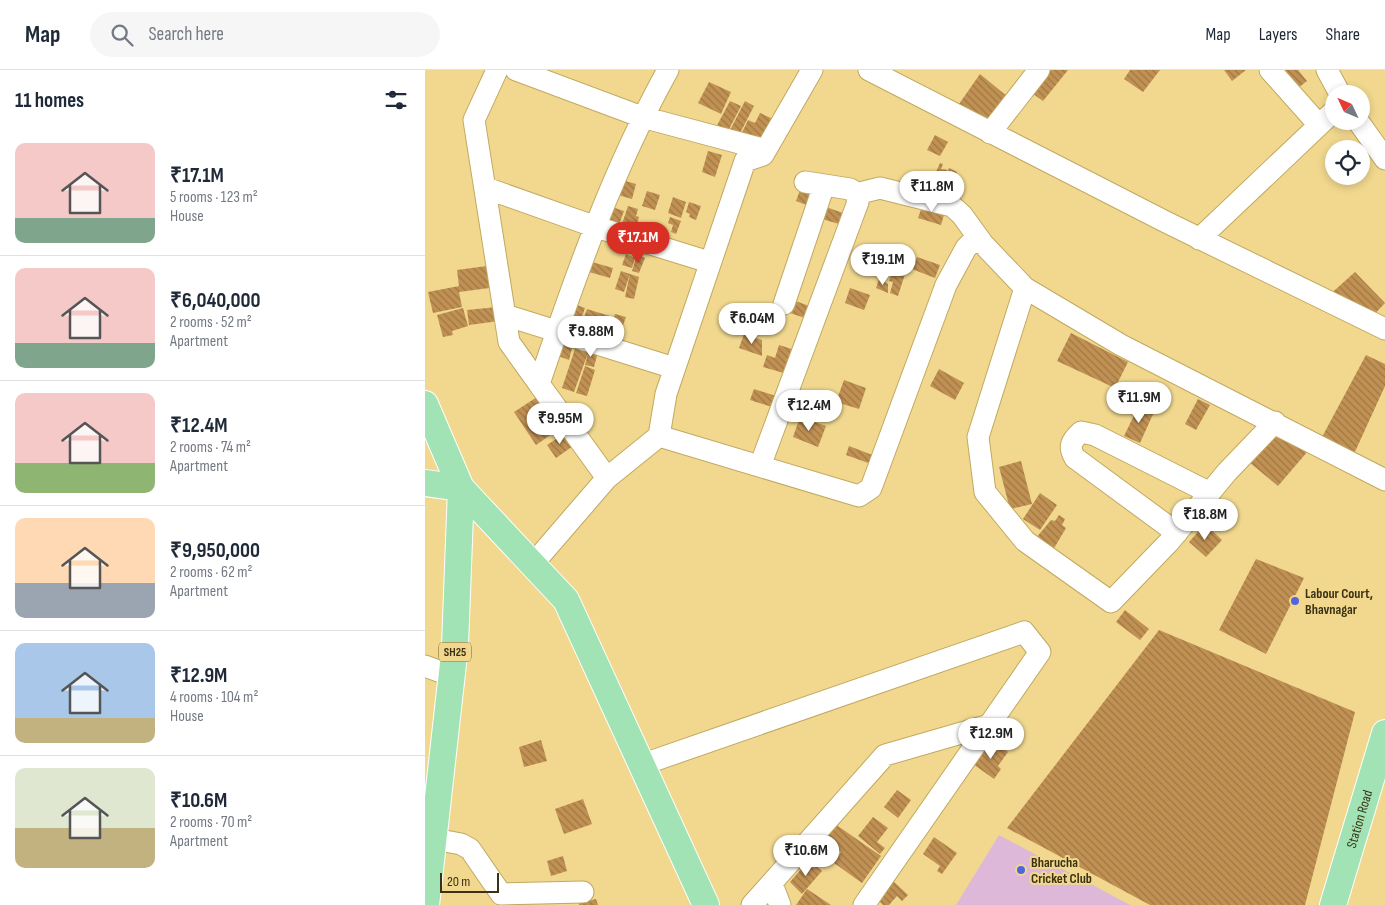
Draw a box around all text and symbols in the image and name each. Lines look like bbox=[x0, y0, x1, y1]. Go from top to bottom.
search box bbox=[90, 12, 440, 57]
text: Map bbox=[25, 20, 60, 49]
icon: search bbox=[108, 21, 136, 49]
text: Search here bbox=[148, 23, 224, 46]
text: Map bbox=[1206, 24, 1231, 45]
text: Layers bbox=[1259, 24, 1298, 45]
text: Share bbox=[1326, 24, 1360, 45]
north arrow bbox=[1325, 85, 1370, 130]
map controls bbox=[1325, 85, 1370, 185]
icon: filters bbox=[382, 86, 410, 114]
text: 11 homes bbox=[15, 88, 84, 113]
button: locate bbox=[1325, 140, 1370, 185]
icon: home bbox=[55, 163, 115, 223]
text: ₹17.1M bbox=[170, 163, 224, 188]
pin: ₹11.8M bbox=[891, 170, 973, 213]
text: ₹11.8M bbox=[910, 177, 954, 196]
text: 5 rooms · 123 m² bbox=[170, 188, 258, 207]
text: House bbox=[170, 207, 204, 226]
pin: ₹17.1M bbox=[597, 222, 679, 264]
text: ₹17.1M bbox=[618, 228, 658, 247]
pin: ₹19.1M bbox=[842, 244, 924, 286]
text: ₹19.1M bbox=[862, 250, 904, 269]
icon: home bbox=[55, 288, 115, 348]
text: ₹6,040,000 bbox=[170, 288, 260, 313]
pin: ₹6.04M bbox=[711, 302, 793, 345]
text: ₹6.04M bbox=[730, 309, 774, 328]
text: 2 rooms · 52 m² bbox=[170, 313, 252, 332]
pin: ₹9.88M bbox=[550, 316, 632, 358]
text: ₹9.88M bbox=[568, 322, 614, 341]
text: Apartment bbox=[170, 332, 228, 351]
pin: ₹11.9M bbox=[1098, 382, 1180, 424]
text: ₹11.9M bbox=[1117, 388, 1161, 407]
pin: ₹12.4M bbox=[768, 390, 850, 432]
text: ₹12.4M bbox=[787, 396, 831, 415]
pin: ₹9.95M bbox=[519, 402, 601, 445]
text: ₹9.95M bbox=[538, 409, 582, 428]
icon: home bbox=[55, 413, 115, 473]
text: ₹12.4M bbox=[170, 413, 228, 438]
text: 2 rooms · 74 m² bbox=[170, 438, 251, 457]
text: Apartment bbox=[170, 457, 228, 476]
pin: ₹18.8M bbox=[1164, 498, 1246, 541]
text: ₹18.8M bbox=[1183, 505, 1227, 524]
icon: home bbox=[55, 538, 115, 598]
text: ₹9,950,000 bbox=[170, 538, 260, 563]
text: 2 rooms · 62 m² bbox=[170, 563, 253, 582]
text: Apartment bbox=[170, 582, 228, 601]
place label: Labour Court, Bhavnagar bbox=[1305, 585, 1373, 618]
marker: Labour Court, Bhavnagar bbox=[1289, 595, 1301, 607]
road number: SH25 bbox=[439, 642, 471, 662]
icon: home bbox=[55, 663, 115, 723]
text: ₹12.9M bbox=[170, 663, 227, 688]
text: 4 rooms · 104 m² bbox=[170, 688, 258, 707]
text: House bbox=[170, 707, 204, 726]
pin: ₹12.9M bbox=[950, 718, 1032, 760]
text: ₹12.9M bbox=[969, 724, 1013, 743]
icon: home bbox=[55, 788, 115, 848]
text: ₹10.6M bbox=[170, 788, 227, 813]
street label: Station Road bbox=[1343, 788, 1376, 850]
text: 2 rooms · 70 m² bbox=[170, 813, 252, 832]
text: Apartment bbox=[170, 832, 228, 851]
pin: ₹10.6M bbox=[765, 834, 847, 877]
text: ₹10.6M bbox=[784, 841, 828, 860]
place label: Bharucha Cricket Club bbox=[1031, 854, 1092, 887]
marker: Bharucha Cricket Club bbox=[1015, 864, 1027, 876]
scale bar bbox=[440, 870, 499, 893]
text: 20 m bbox=[447, 873, 470, 890]

